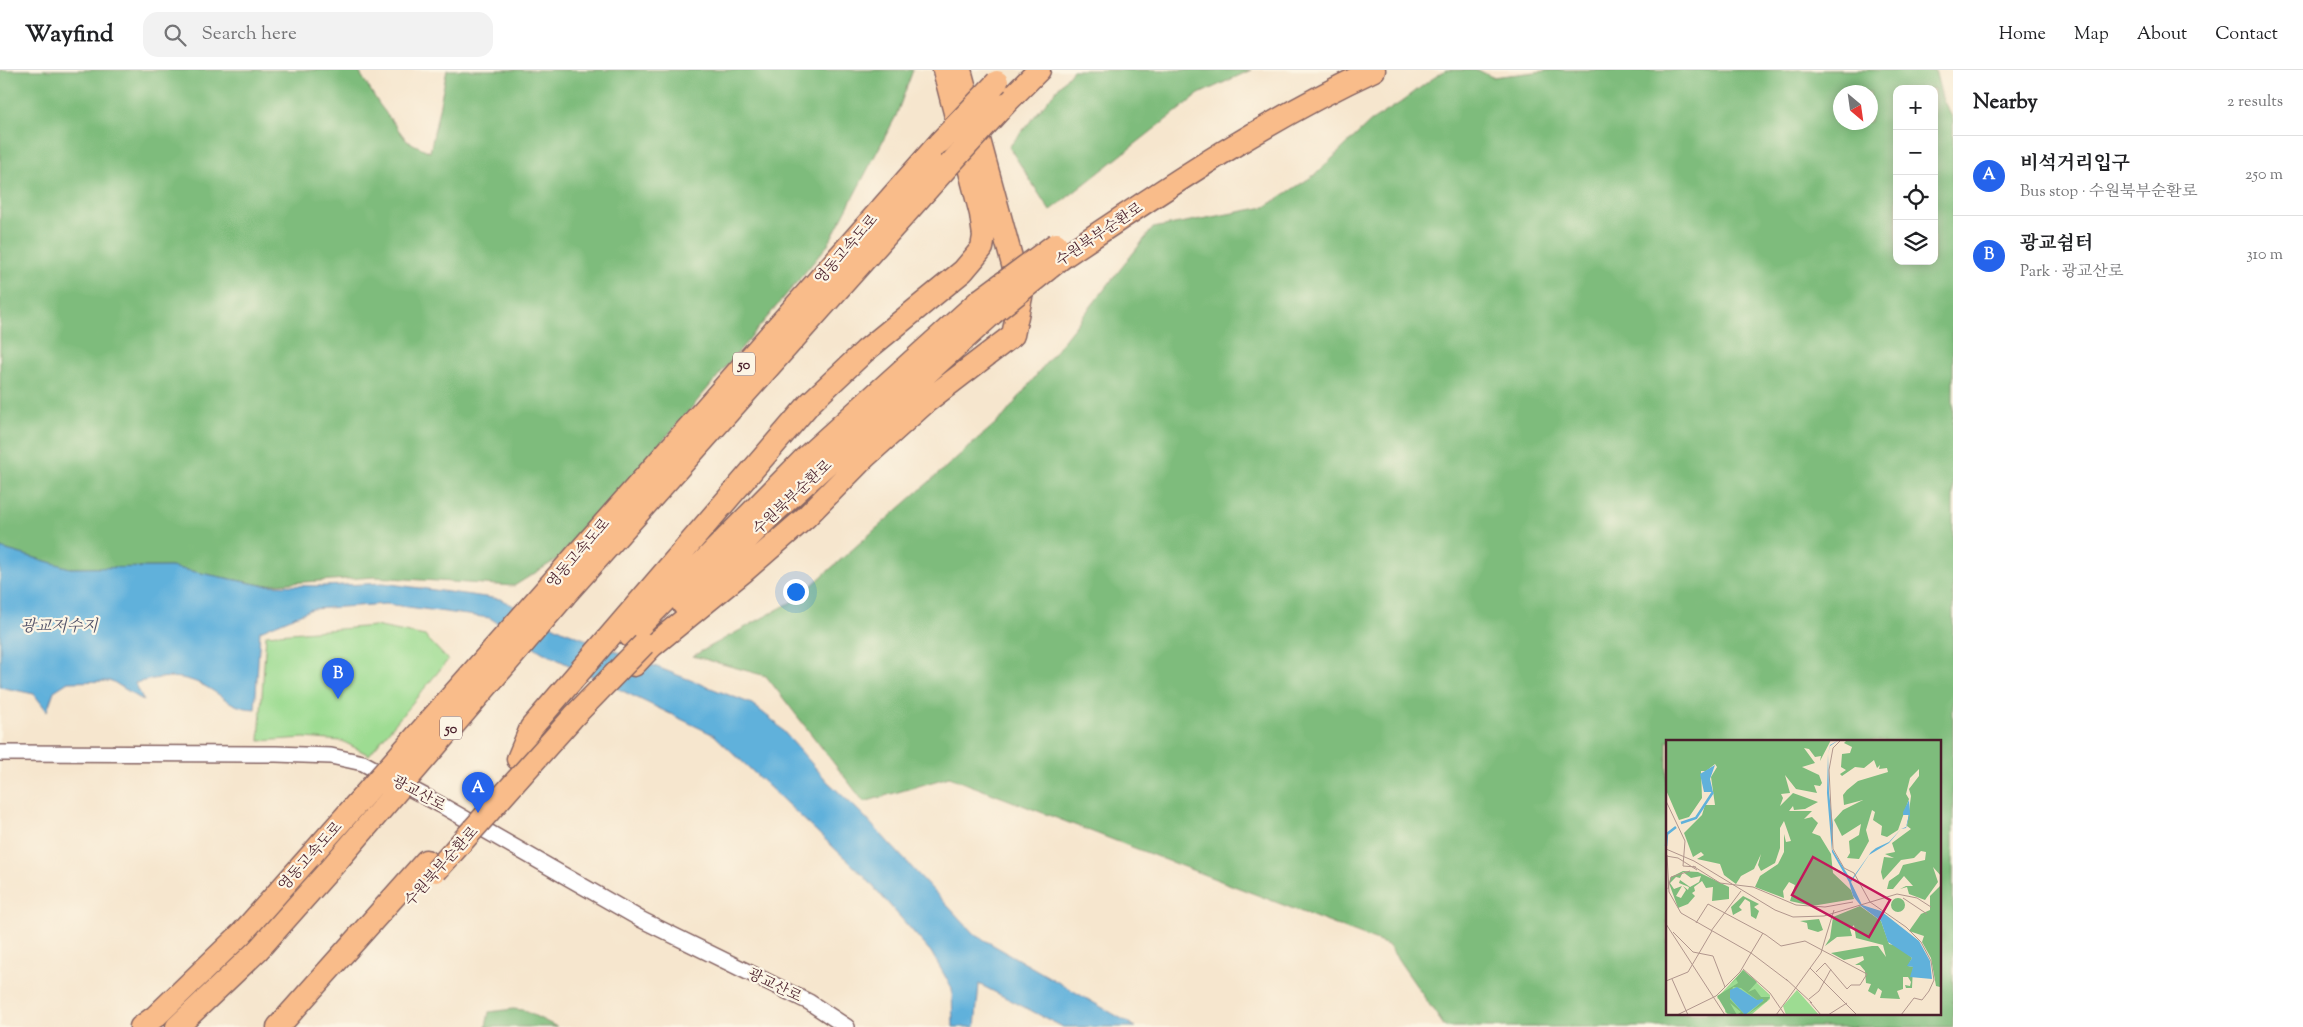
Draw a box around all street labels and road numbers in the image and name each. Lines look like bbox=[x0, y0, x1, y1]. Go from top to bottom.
street label: 수원북부순환로 bbox=[1052, 198, 1148, 272]
street label: 영동고속도로 bbox=[811, 210, 884, 290]
road number: 50 bbox=[733, 352, 755, 376]
street label: 수원북부순환로 bbox=[749, 455, 838, 540]
street label: 영동고속도로 bbox=[543, 514, 616, 594]
road number: 50 bbox=[440, 716, 462, 740]
street label: 광교산로 bbox=[388, 771, 449, 817]
street label: 영동고속도로 bbox=[274, 817, 348, 896]
street label: 수원북부순환로 bbox=[400, 822, 484, 912]
street label: 광교산로 bbox=[744, 964, 805, 1009]

